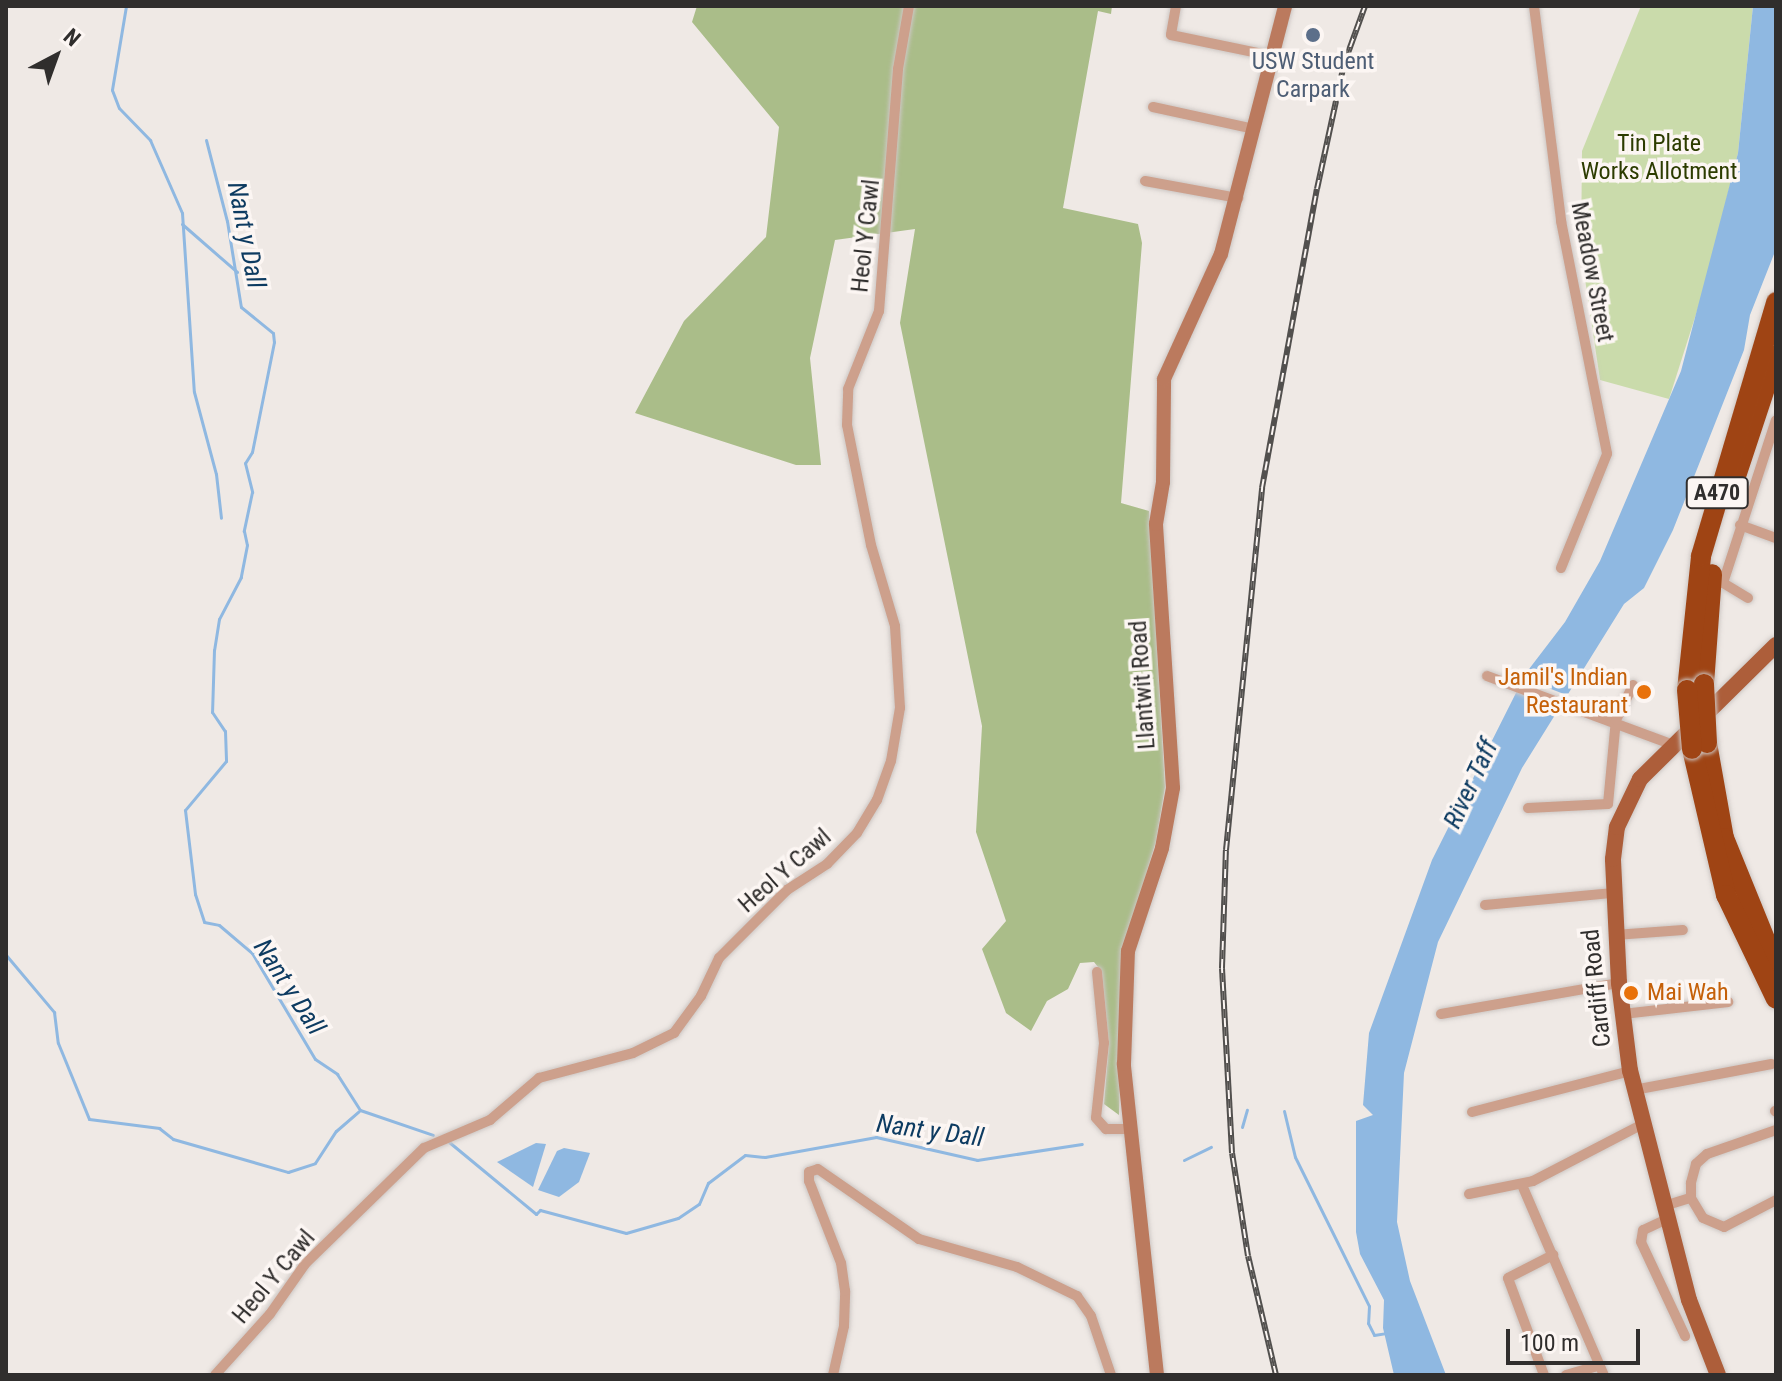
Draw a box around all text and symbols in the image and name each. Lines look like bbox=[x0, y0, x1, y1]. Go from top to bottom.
north arrow bbox=[16, 16, 96, 96]
text: N bbox=[59, 24, 85, 51]
marker: USW Student Carpark bbox=[1304, 26, 1322, 44]
place label: USW Student Carpark bbox=[1252, 48, 1374, 104]
park label: Tin Plate Works Allotment bbox=[1581, 130, 1737, 186]
street label: Heol Y Cawl bbox=[846, 178, 886, 294]
water label: Nant y Dall bbox=[220, 179, 272, 291]
street label: Meadow Street bbox=[1564, 199, 1620, 345]
road number: A470 bbox=[1685, 475, 1749, 511]
street label: Llantwit Road bbox=[1124, 620, 1162, 750]
place label: Jamil's Indian Restaurant bbox=[1498, 664, 1628, 720]
marker: Jamil's Indian Restaurant bbox=[1635, 683, 1653, 701]
water label: River Taff bbox=[1437, 734, 1505, 834]
street label: Heol Y Cawl bbox=[733, 823, 837, 919]
street label: Cardiff Road bbox=[1576, 928, 1618, 1048]
water label: Nant y Dall bbox=[247, 933, 331, 1041]
place label: Mai Wah bbox=[1647, 979, 1729, 1007]
marker: Mai Wah bbox=[1622, 984, 1640, 1002]
water label: Nant y Dall bbox=[874, 1108, 986, 1154]
street label: Heol Y Cawl bbox=[226, 1224, 322, 1330]
scale bar bbox=[1510, 1313, 1644, 1363]
text: 100 m bbox=[1520, 1329, 1579, 1357]

